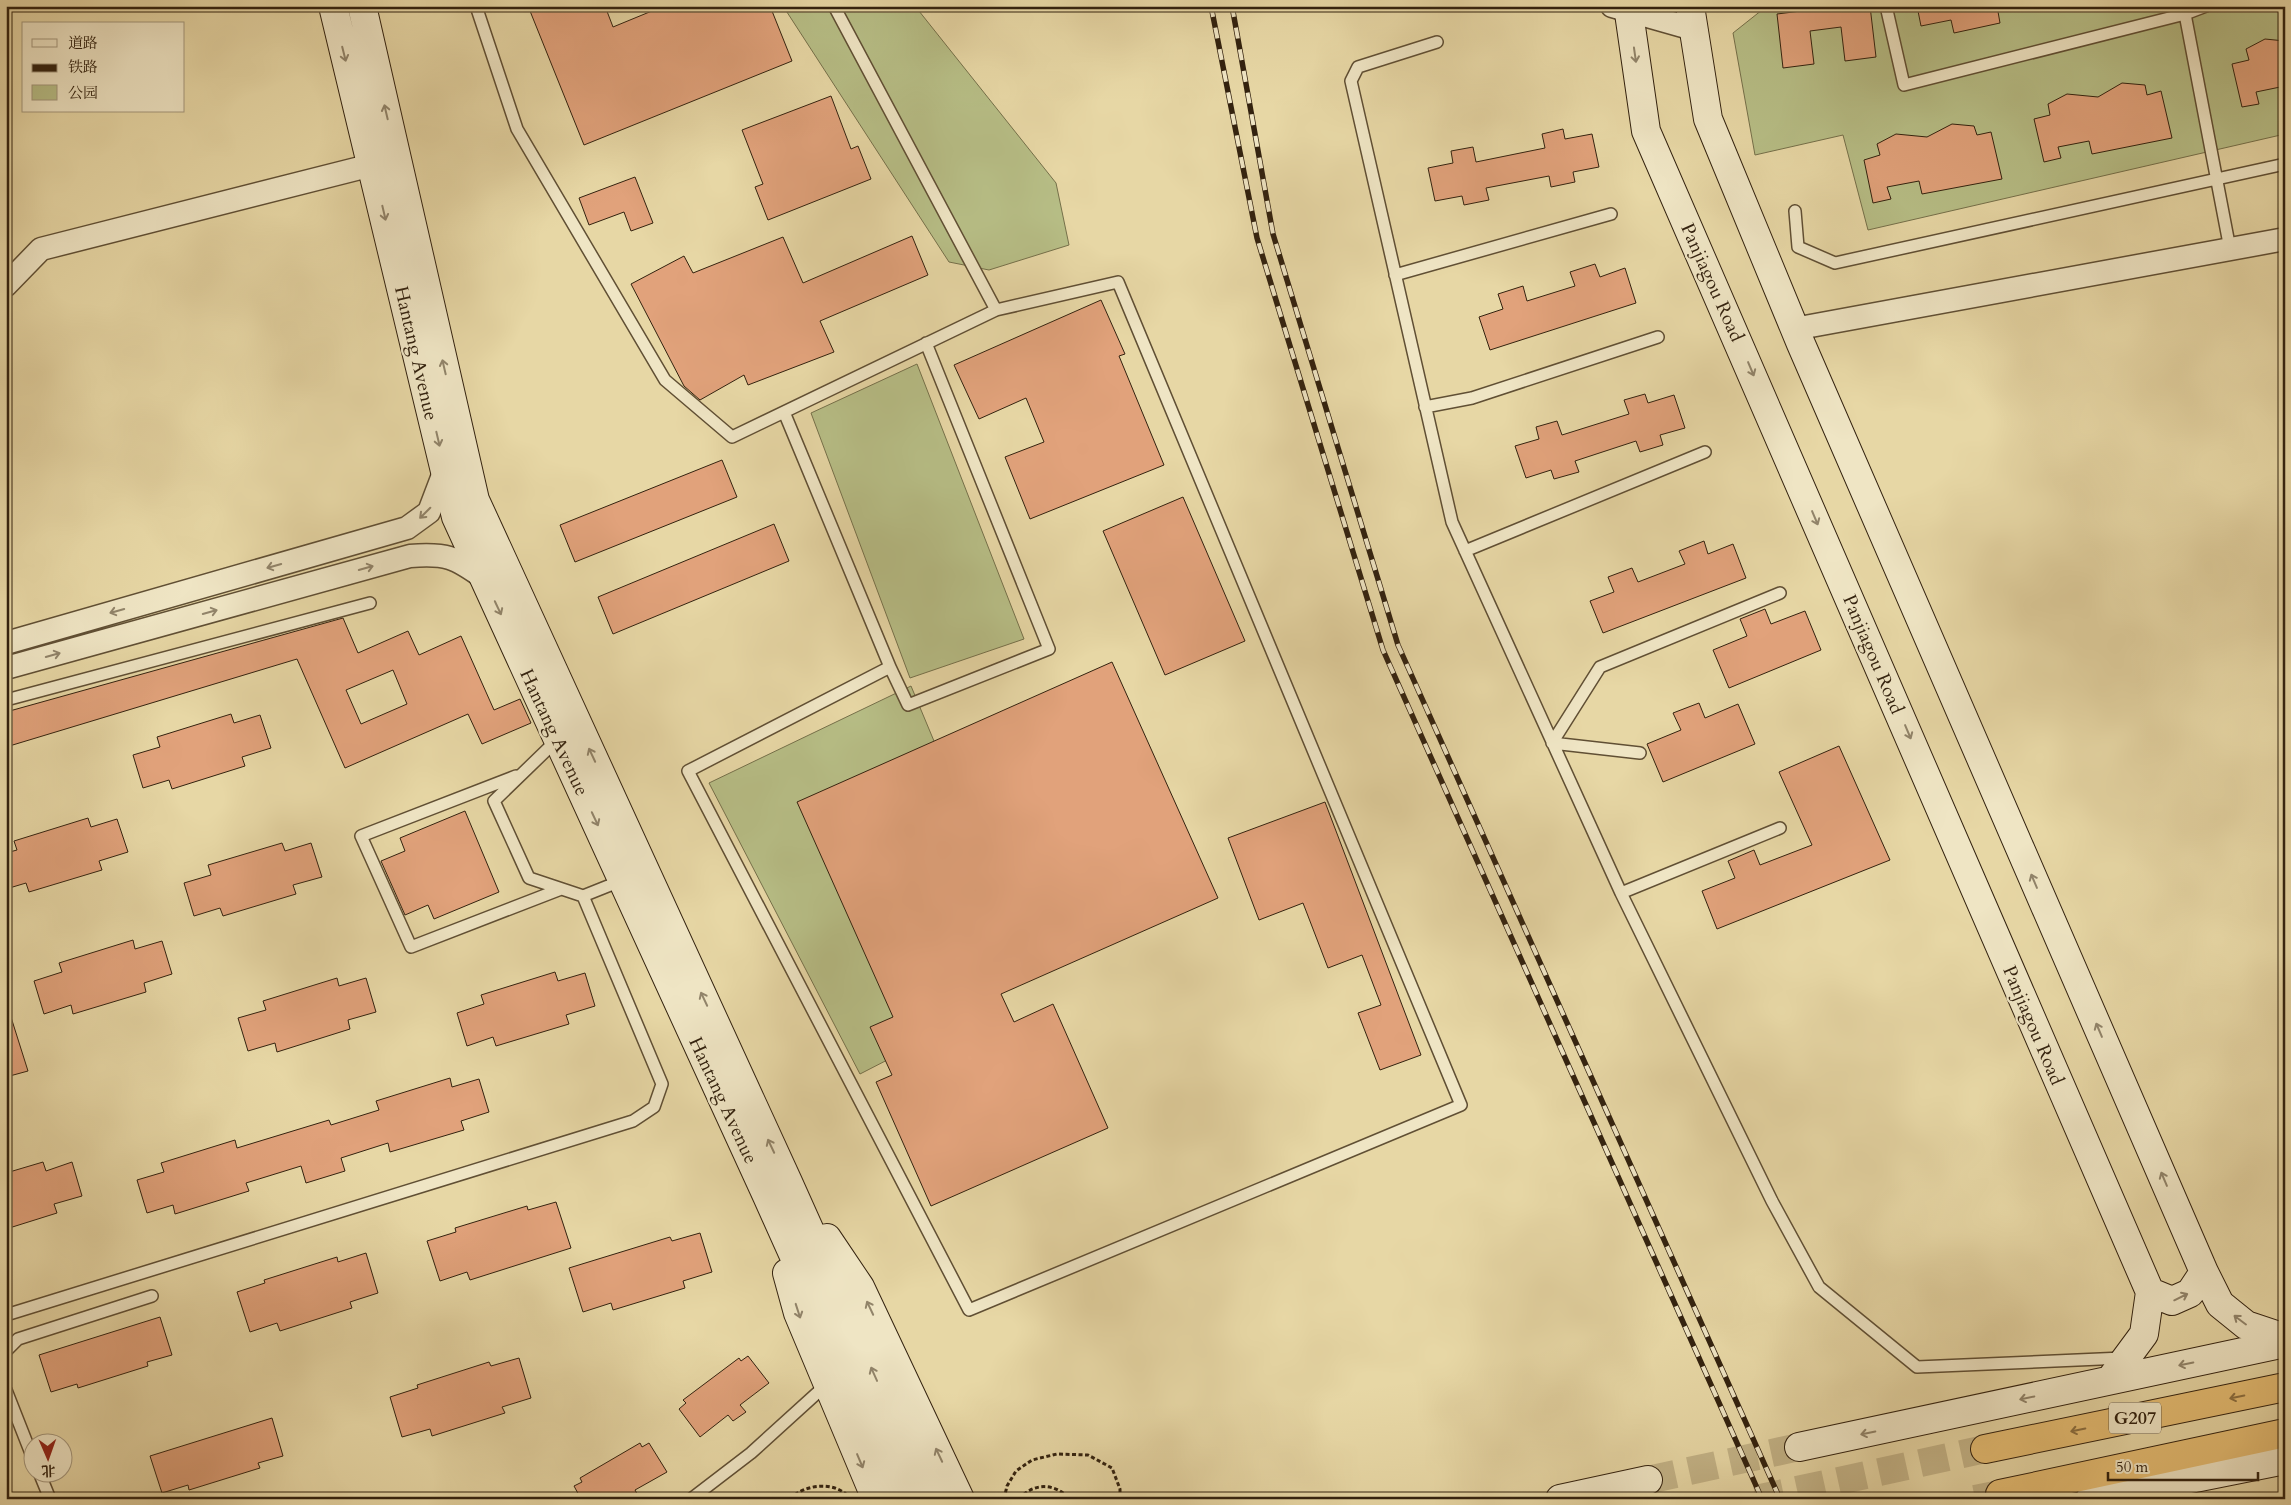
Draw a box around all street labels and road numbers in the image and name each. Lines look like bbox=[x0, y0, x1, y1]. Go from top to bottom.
street label: Panjiagou Road bbox=[1674, 219, 1750, 346]
street label: Hantang Avenue bbox=[388, 283, 444, 423]
street label: Panjiagou Road bbox=[1836, 591, 1910, 718]
street label: Hantang Avenue bbox=[513, 665, 595, 800]
street label: Panjiagou Road bbox=[1996, 962, 2070, 1089]
street label: Hantang Avenue bbox=[682, 1033, 764, 1168]
road number: G207 bbox=[2109, 1402, 2161, 1434]

